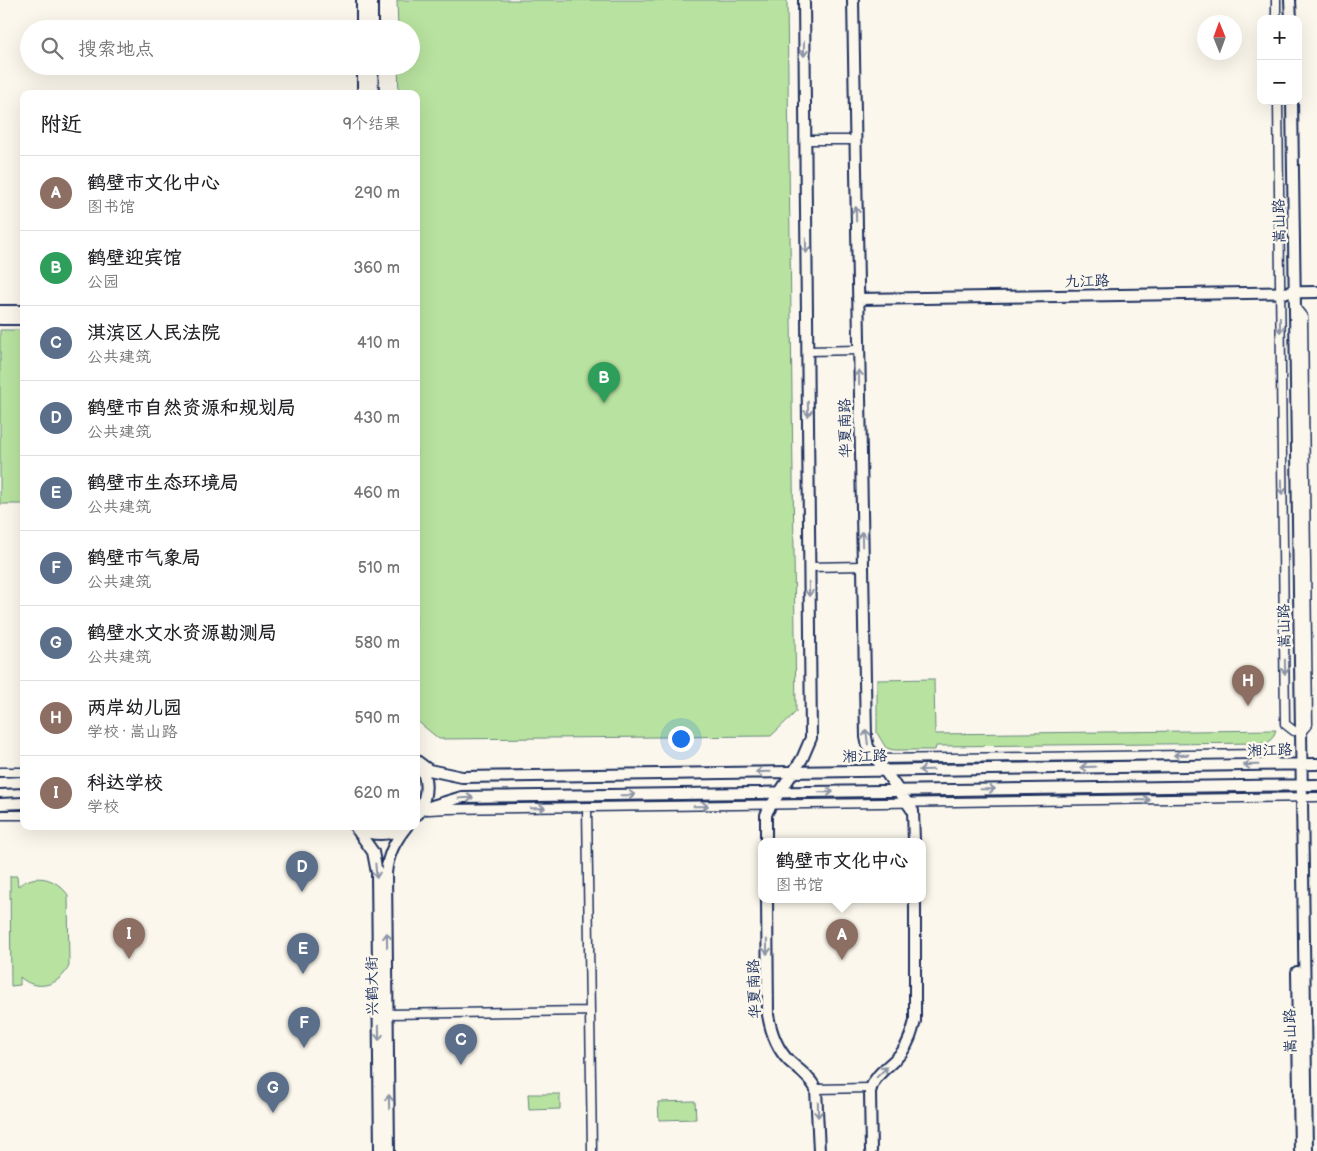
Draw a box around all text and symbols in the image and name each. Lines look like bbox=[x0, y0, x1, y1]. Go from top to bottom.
north arrow bbox=[1197, 15, 1242, 60]
map controls bbox=[1257, 15, 1302, 105]
button: + bbox=[1257, 15, 1302, 60]
search box bbox=[20, 20, 420, 75]
icon: search bbox=[38, 34, 66, 62]
text: 搜索地点 bbox=[78, 38, 154, 61]
one-way arrow bbox=[800, 40, 809, 56]
button: − bbox=[1257, 60, 1302, 105]
text: 附近 bbox=[40, 112, 82, 137]
text: 9个结果 bbox=[343, 115, 400, 134]
text: 鹤壁市文化中心 bbox=[87, 172, 220, 195]
text: A bbox=[51, 184, 61, 203]
text: 290 m bbox=[354, 184, 400, 203]
text: 图书馆 bbox=[87, 198, 135, 217]
street label: 嵩山路 bbox=[1270, 198, 1289, 244]
one-way arrow bbox=[852, 207, 861, 223]
one-way arrow bbox=[801, 238, 811, 254]
text: 鹤壁迎宾馆 bbox=[87, 247, 182, 270]
text: B bbox=[50, 259, 62, 278]
text: 360 m bbox=[353, 259, 400, 278]
street label: 九江路 bbox=[1064, 272, 1110, 291]
text: 公园 bbox=[87, 273, 119, 292]
one-way arrow bbox=[1276, 317, 1285, 333]
text: 淇滨区人民法院 bbox=[87, 322, 220, 345]
text: C bbox=[50, 334, 62, 353]
text: 410 m bbox=[357, 334, 400, 353]
text: 公共建筑 bbox=[87, 348, 151, 367]
pin: B bbox=[588, 362, 620, 403]
one-way arrow bbox=[855, 369, 864, 385]
text: 鹤壁市自然资源和规划局 bbox=[87, 397, 296, 420]
street label: 华夏南路 bbox=[835, 398, 856, 458]
one-way arrow bbox=[803, 400, 813, 416]
text: D bbox=[50, 409, 62, 428]
text: 430 m bbox=[353, 409, 400, 428]
text: 公共建筑 bbox=[87, 423, 151, 442]
text: 鹤壁市生态环境局 bbox=[87, 472, 239, 495]
one-way arrow bbox=[1278, 479, 1287, 495]
text: E bbox=[51, 484, 61, 503]
text: 460 m bbox=[354, 484, 400, 503]
text: 公共建筑 bbox=[87, 498, 151, 517]
one-way arrow bbox=[858, 532, 867, 548]
text: 鹤壁市气象局 bbox=[87, 547, 201, 570]
text: F bbox=[51, 559, 61, 578]
text: 510 m bbox=[358, 559, 400, 578]
text: 公共建筑 bbox=[87, 573, 151, 592]
one-way arrow bbox=[805, 580, 814, 596]
street label: 嵩山路 bbox=[1275, 603, 1294, 649]
text: 鹤壁水文水资源勘测局 bbox=[87, 622, 277, 645]
text: G bbox=[50, 634, 62, 653]
text: 580 m bbox=[355, 634, 400, 653]
text: 公共建筑 bbox=[87, 648, 151, 667]
one-way arrow bbox=[1280, 659, 1290, 675]
pin: H bbox=[1232, 665, 1264, 706]
text: 两岸幼儿园 bbox=[87, 697, 182, 720]
text: H bbox=[50, 709, 62, 728]
text: 590 m bbox=[355, 709, 400, 728]
text: 学校 · 嵩山路 bbox=[87, 723, 177, 742]
your location bbox=[668, 726, 694, 752]
one-way arrow bbox=[862, 729, 872, 745]
street label: 湘江路 bbox=[1247, 741, 1293, 760]
street label: 湘江路 bbox=[842, 747, 888, 766]
one-way arrow bbox=[1174, 750, 1190, 760]
one-way arrow bbox=[1243, 760, 1260, 770]
one-way arrow bbox=[1081, 763, 1097, 772]
one-way arrow bbox=[918, 765, 934, 775]
one-way arrow bbox=[756, 767, 772, 777]
text: 科达学校 bbox=[87, 772, 163, 795]
text: I bbox=[53, 784, 59, 803]
text: 620 m bbox=[354, 784, 400, 803]
one-way arrow bbox=[980, 785, 996, 794]
one-way arrow bbox=[818, 787, 834, 797]
one-way arrow bbox=[620, 790, 636, 800]
one-way arrow bbox=[458, 793, 474, 802]
one-way arrow bbox=[1134, 795, 1151, 805]
text: 学校 bbox=[87, 798, 119, 817]
one-way arrow bbox=[692, 801, 708, 811]
one-way arrow bbox=[530, 803, 546, 813]
popup bbox=[758, 838, 926, 903]
text: 鹤壁市文化中心 bbox=[775, 850, 909, 873]
pin: D bbox=[286, 851, 318, 892]
one-way arrow bbox=[371, 863, 381, 879]
text: 图书馆 bbox=[775, 876, 824, 895]
pin: I bbox=[113, 918, 145, 959]
pin: A bbox=[826, 919, 858, 960]
one-way arrow bbox=[382, 932, 391, 948]
pin: E bbox=[287, 933, 319, 974]
one-way arrow bbox=[763, 939, 772, 955]
street label: 兴鹤大街 bbox=[362, 956, 383, 1016]
street label: 华夏南路 bbox=[744, 959, 765, 1019]
pin: F bbox=[288, 1007, 320, 1048]
street label: 嵩山路 bbox=[1281, 1008, 1300, 1054]
pin: C bbox=[445, 1024, 477, 1065]
one-way arrow bbox=[374, 1025, 384, 1041]
one-way arrow bbox=[876, 1066, 889, 1078]
pin: G bbox=[257, 1072, 289, 1113]
one-way arrow bbox=[384, 1095, 394, 1111]
one-way arrow bbox=[813, 1102, 823, 1118]

